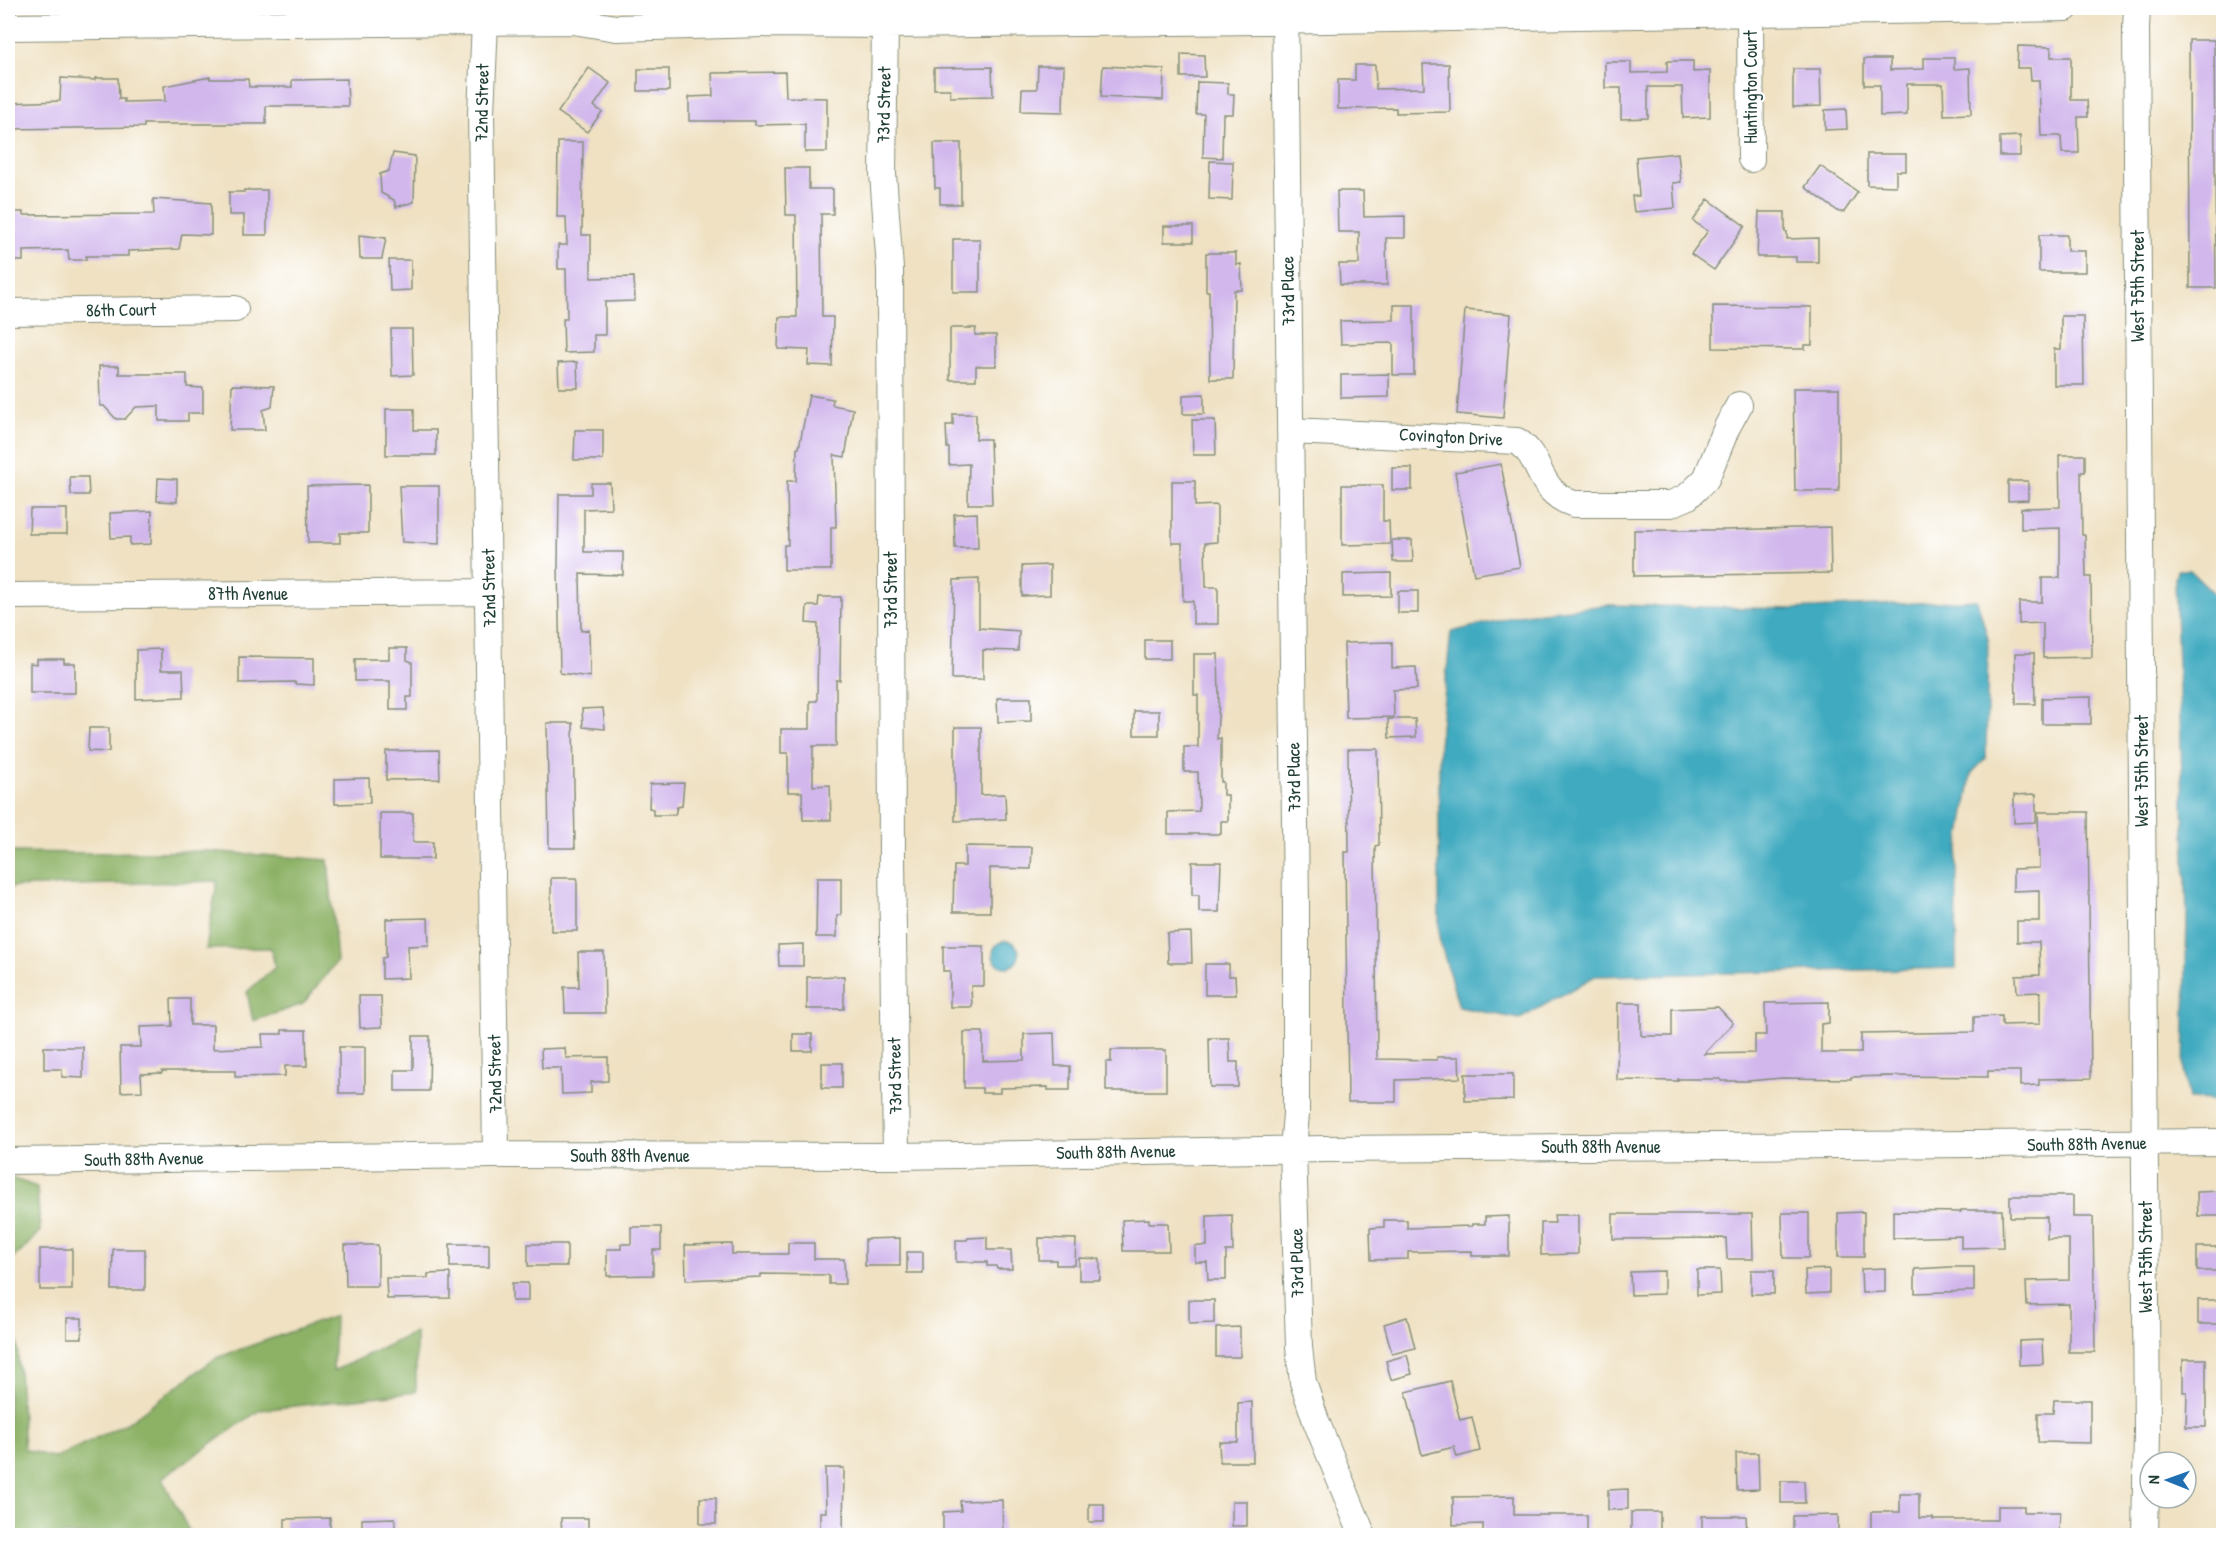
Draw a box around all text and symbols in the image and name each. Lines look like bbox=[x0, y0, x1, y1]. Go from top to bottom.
street label: Huntington Court bbox=[1738, 30, 1763, 144]
street label: 72nd Street bbox=[468, 63, 495, 142]
street label: 73rd Street bbox=[870, 65, 897, 144]
street label: West 75th Street bbox=[2125, 229, 2150, 342]
street label: 73rd Place bbox=[1274, 256, 1301, 326]
street label: 86th Court bbox=[86, 296, 157, 323]
street label: Covington Drive bbox=[1398, 421, 1504, 452]
street label: 72nd Street bbox=[475, 548, 502, 627]
street label: 73rd Street bbox=[878, 551, 903, 628]
street label: 87th Avenue bbox=[208, 581, 288, 606]
street label: West 75th Street bbox=[2129, 714, 2154, 827]
street label: 73rd Place bbox=[1280, 742, 1307, 812]
street label: 72nd Street bbox=[481, 1034, 508, 1113]
street label: 73rd Street bbox=[881, 1037, 908, 1115]
street label: South 88th Avenue bbox=[2027, 1130, 2147, 1157]
street label: South 88th Avenue bbox=[1541, 1134, 1661, 1159]
street label: South 88th Avenue bbox=[1056, 1138, 1176, 1165]
street label: South 88th Avenue bbox=[570, 1143, 690, 1168]
street label: South 88th Avenue bbox=[84, 1145, 204, 1172]
street label: West 75th Street bbox=[2133, 1200, 2158, 1313]
street label: 73rd Place bbox=[1283, 1228, 1310, 1298]
north arrow bbox=[2138, 1450, 2198, 1510]
text: N bbox=[2142, 1475, 2164, 1484]

